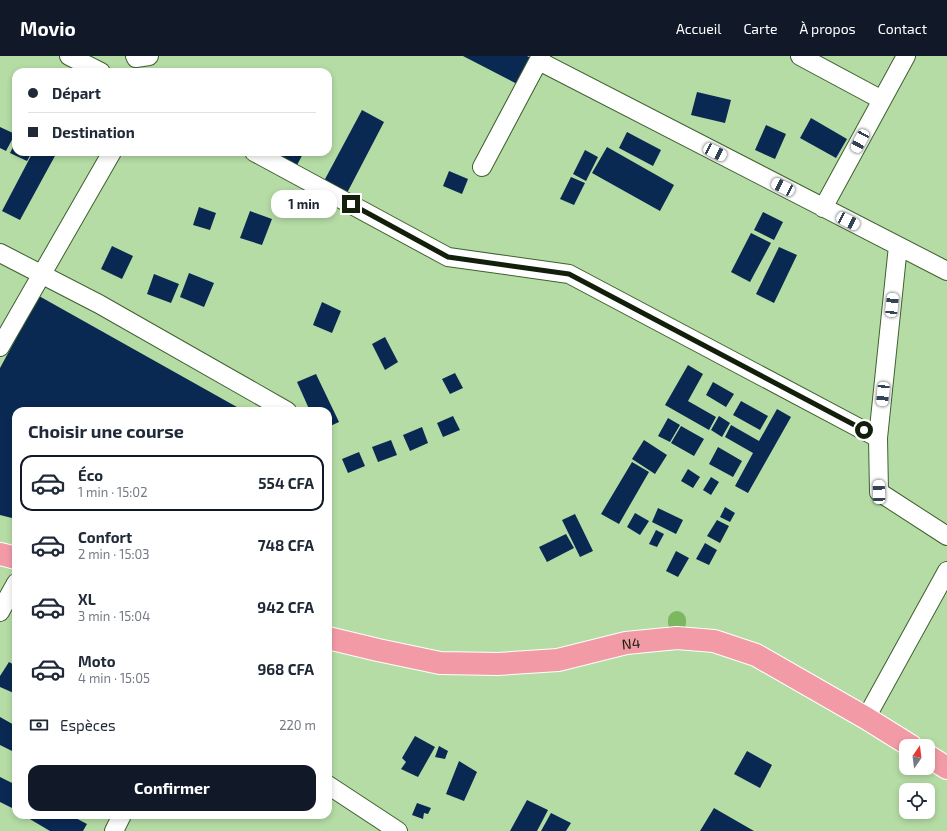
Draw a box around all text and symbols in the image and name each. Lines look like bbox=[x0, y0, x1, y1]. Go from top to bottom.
text: Movio bbox=[20, 17, 76, 40]
text: Accueil bbox=[676, 20, 721, 37]
text: Carte bbox=[743, 20, 778, 37]
text: À propos bbox=[800, 20, 856, 37]
text: Contact bbox=[878, 20, 927, 37]
text: Départ bbox=[52, 84, 101, 102]
text: Destination bbox=[52, 123, 135, 141]
car bbox=[849, 128, 871, 154]
car bbox=[702, 141, 728, 163]
car bbox=[770, 176, 796, 198]
callout: 1 min bbox=[271, 190, 337, 218]
route end bbox=[342, 195, 360, 213]
text: 1 min bbox=[288, 196, 320, 212]
car bbox=[835, 210, 861, 232]
car bbox=[885, 292, 899, 318]
car bbox=[876, 381, 890, 407]
text: Choisir une course bbox=[28, 420, 184, 442]
route start bbox=[855, 421, 873, 439]
icon: car bbox=[30, 465, 66, 501]
text: Éco bbox=[78, 466, 103, 484]
text: 554 CFA bbox=[258, 474, 314, 492]
car bbox=[873, 480, 885, 504]
text: 1 min · 15:02 bbox=[78, 484, 147, 500]
icon: car bbox=[30, 527, 66, 563]
text: Confort bbox=[78, 528, 132, 546]
text: 748 CFA bbox=[258, 536, 314, 554]
text: 2 min · 15:03 bbox=[78, 546, 150, 562]
icon: car bbox=[30, 589, 66, 625]
text: XL bbox=[78, 590, 96, 608]
text: 942 CFA bbox=[257, 598, 314, 616]
text: 3 min · 15:04 bbox=[78, 608, 150, 624]
street label: N4 bbox=[621, 633, 641, 652]
icon: car bbox=[30, 651, 66, 687]
text: Moto bbox=[78, 652, 116, 670]
text: 968 CFA bbox=[257, 660, 314, 678]
text: 4 min · 15:05 bbox=[78, 670, 150, 686]
icon: cash bbox=[28, 714, 50, 736]
text: Espèces bbox=[60, 716, 116, 734]
text: 220 m bbox=[279, 717, 316, 733]
north arrow bbox=[899, 739, 935, 775]
map controls bbox=[899, 739, 935, 819]
button: Confirmer bbox=[28, 765, 316, 811]
button: locate bbox=[899, 783, 935, 819]

